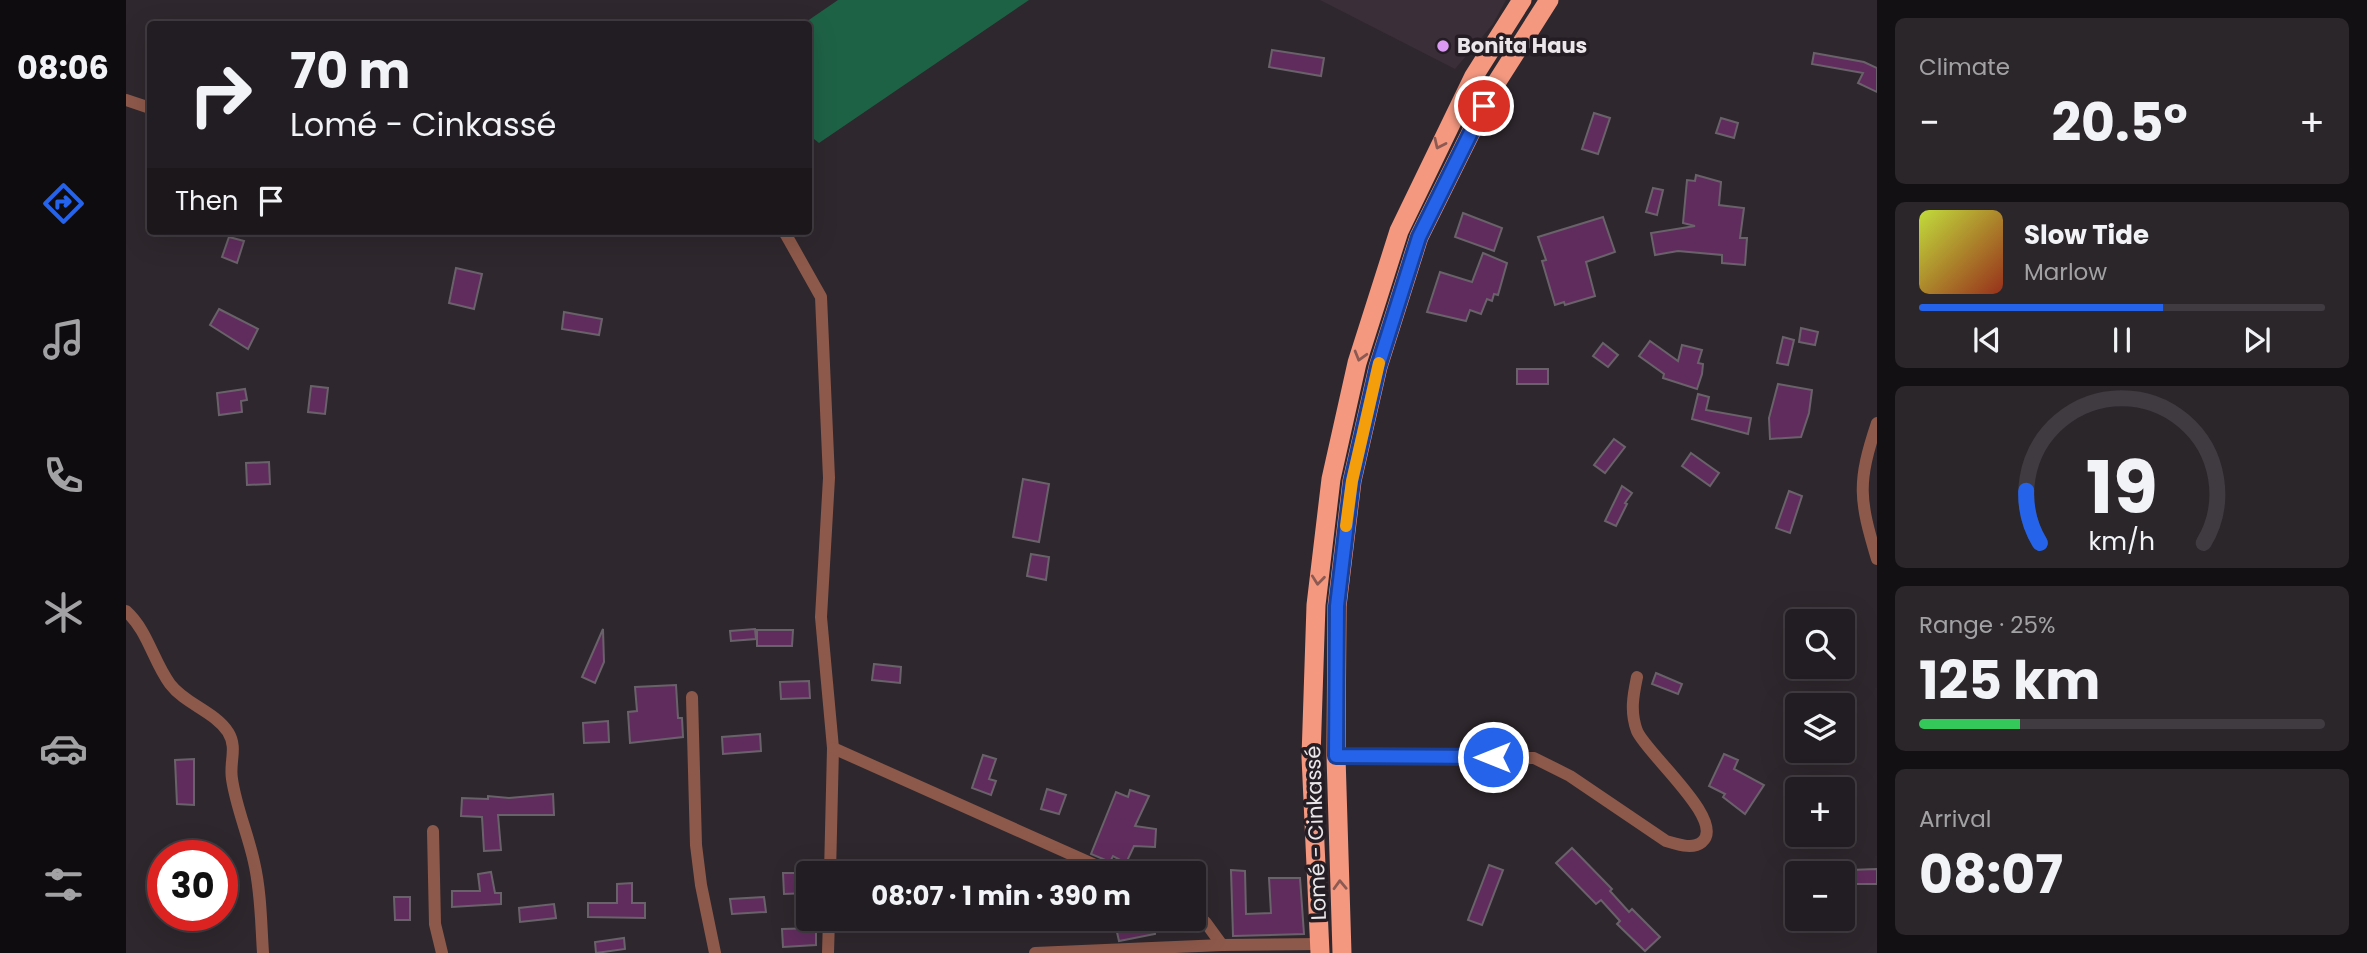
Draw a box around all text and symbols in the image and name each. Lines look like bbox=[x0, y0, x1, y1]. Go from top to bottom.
place label: Bonita Haus bbox=[1457, 31, 1587, 60]
text: 70 m bbox=[290, 37, 410, 105]
marker: Bonita Haus bbox=[1435, 38, 1451, 54]
text: 08:06 bbox=[17, 45, 109, 90]
icon: right bbox=[175, 49, 266, 140]
text: Climate bbox=[1919, 51, 2010, 83]
pin bbox=[1454, 76, 1514, 136]
text: 20.5° bbox=[2051, 86, 2188, 159]
icon: arrive bbox=[1465, 87, 1503, 125]
text: − bbox=[1919, 96, 1940, 149]
text: + bbox=[2299, 96, 2325, 149]
text: Lomé - Cinkassé bbox=[290, 102, 556, 147]
one-way arrow bbox=[1433, 137, 1447, 149]
icon: directions bbox=[39, 179, 88, 228]
icon: arrive bbox=[252, 182, 290, 220]
text: Then bbox=[175, 183, 238, 219]
text: Slow Tide bbox=[2024, 217, 2149, 253]
text: Marlow bbox=[2024, 256, 2107, 288]
icon: music bbox=[39, 315, 88, 364]
icon: previous bbox=[1968, 321, 2006, 359]
icon: pause bbox=[2103, 321, 2141, 359]
icon: next bbox=[2238, 321, 2276, 359]
one-way arrow bbox=[1353, 350, 1368, 362]
text: 19 bbox=[2086, 437, 2158, 538]
icon: phone bbox=[39, 451, 88, 500]
text: km/h bbox=[2089, 523, 2155, 558]
one-way arrow bbox=[1311, 574, 1326, 586]
icon: climate bbox=[39, 588, 88, 637]
map controls bbox=[1785, 609, 1855, 931]
button: search bbox=[1785, 609, 1855, 679]
text: Range · 25% bbox=[1919, 609, 2055, 641]
text: 125 km bbox=[1919, 644, 2100, 717]
button: layers bbox=[1785, 693, 1855, 763]
position arrow bbox=[1456, 720, 1530, 794]
icon: car bbox=[39, 724, 88, 773]
street label: Lomé - Cinkassé bbox=[1298, 745, 1333, 921]
button: + bbox=[1785, 777, 1855, 847]
text: Arrival bbox=[1919, 803, 1991, 835]
text: 08:07 bbox=[1919, 838, 2063, 911]
speed limit sign: 30 bbox=[147, 840, 238, 931]
icon: filters bbox=[39, 860, 88, 909]
button: − bbox=[1785, 861, 1855, 931]
text: 08:07 · 1 min · 390 m bbox=[871, 878, 1131, 914]
one-way arrow bbox=[1332, 879, 1348, 890]

